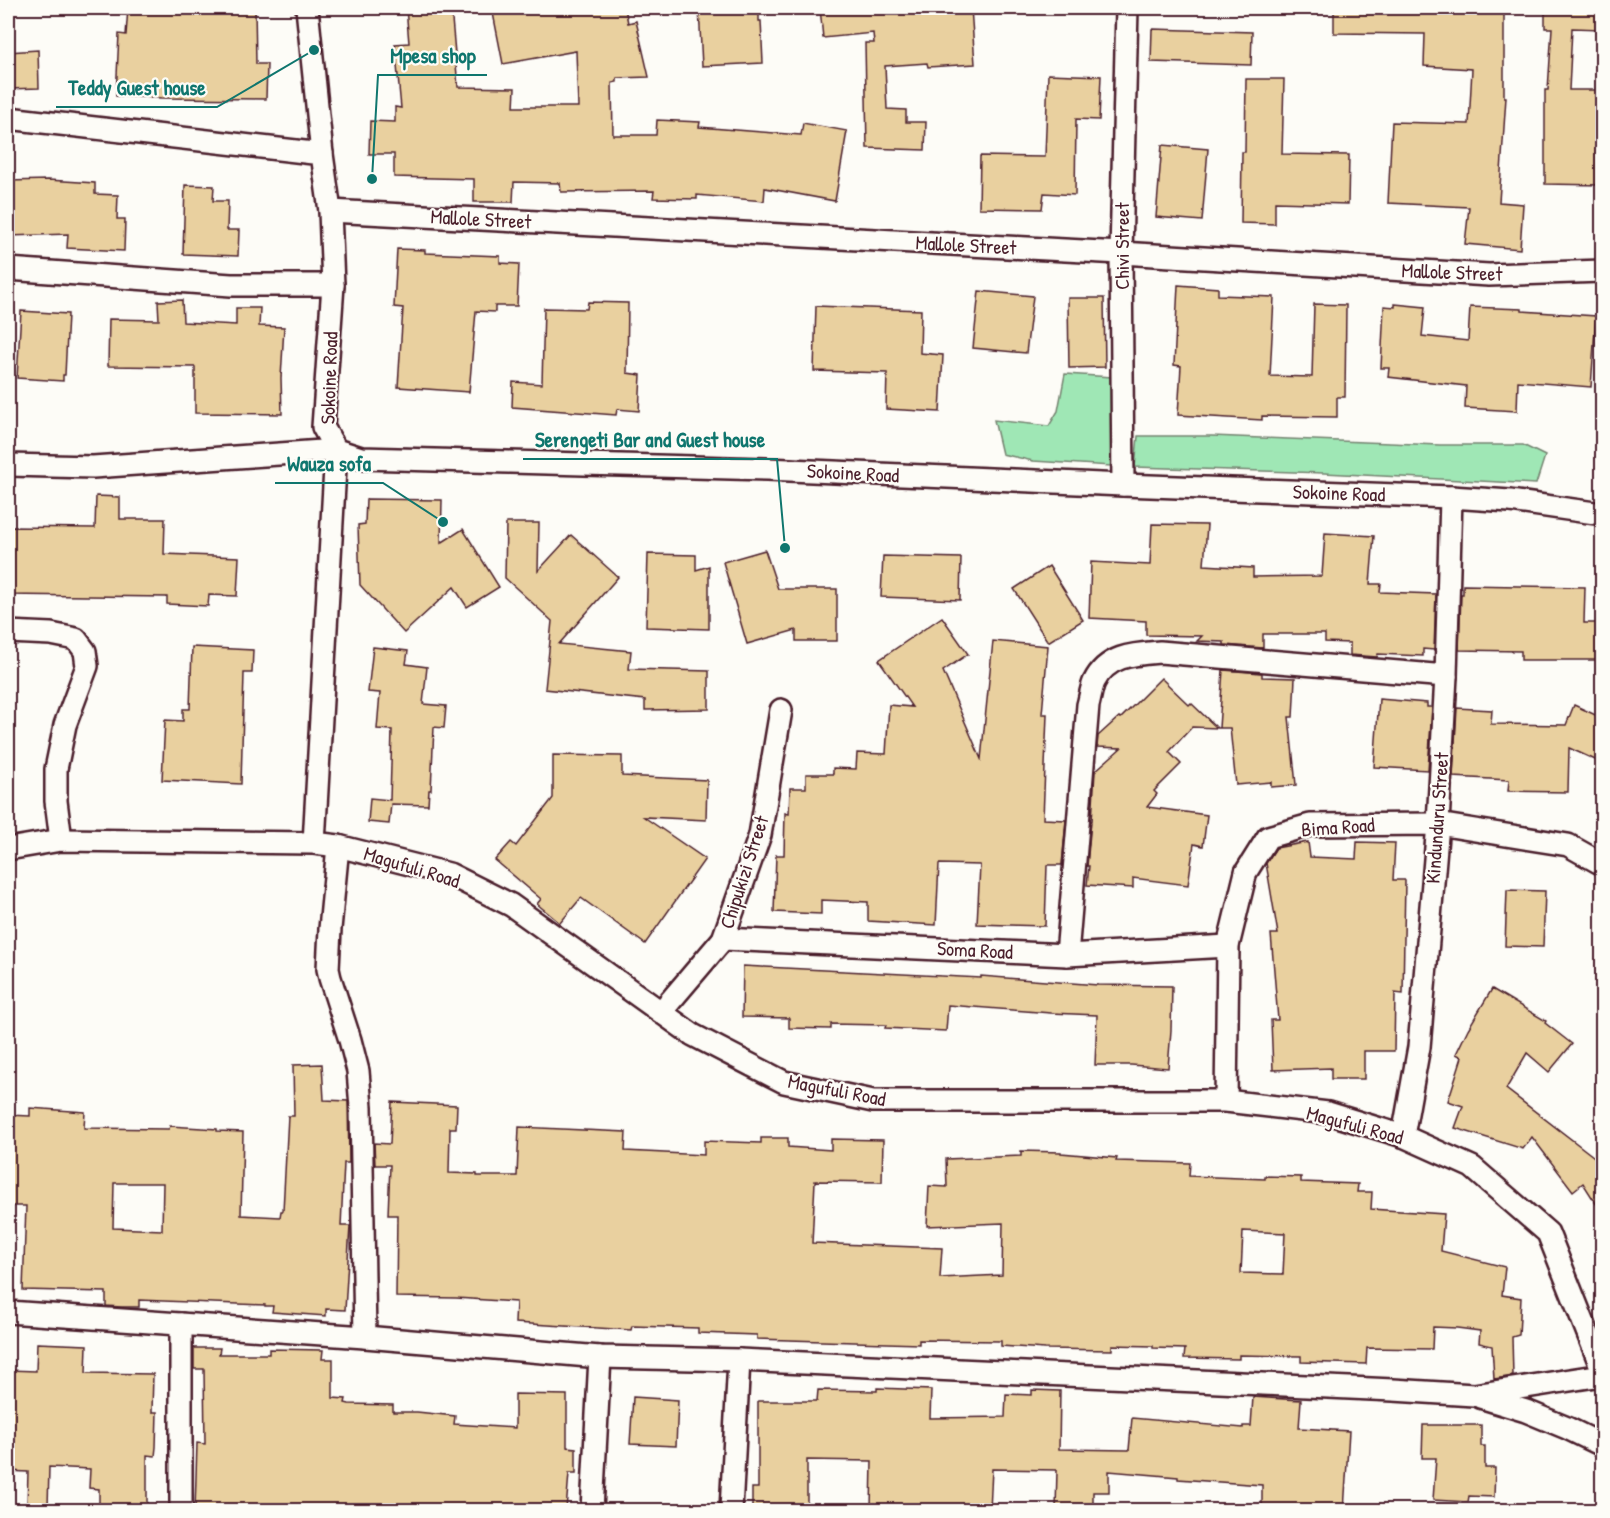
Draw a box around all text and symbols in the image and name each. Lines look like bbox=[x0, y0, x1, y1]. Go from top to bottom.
callout: Mpesa shop bbox=[378, 36, 487, 75]
text: Mpesa shop bbox=[390, 41, 477, 71]
callout: Teddy Guest house bbox=[56, 68, 217, 107]
text: Teddy Guest house bbox=[67, 73, 206, 103]
street label: Chivi Street bbox=[1108, 201, 1135, 290]
street label: Mallole Street bbox=[430, 202, 533, 235]
street label: Mallole Street bbox=[915, 228, 1018, 261]
street label: Mallole Street bbox=[1401, 256, 1504, 287]
street label: Sokoine Road bbox=[313, 331, 344, 425]
callout: Serengeti Bar and Guest house bbox=[523, 420, 777, 459]
text: Serengeti Bar and Guest house bbox=[535, 425, 766, 455]
callout: Wauza sofa bbox=[275, 444, 383, 483]
text: Wauza sofa bbox=[287, 449, 372, 478]
street label: Sokoine Road bbox=[806, 457, 900, 488]
street label: Sokoine Road bbox=[1292, 477, 1386, 508]
street label: Kindunduru Street bbox=[1418, 750, 1455, 884]
street label: Bima Road bbox=[1300, 810, 1376, 843]
street label: Chipukizi Street bbox=[713, 811, 775, 932]
street label: Magufuli Road bbox=[361, 839, 464, 894]
street label: Soma Road bbox=[936, 934, 1014, 965]
street label: Magufuli Road bbox=[786, 1067, 888, 1112]
street label: Magufuli Road bbox=[1304, 1099, 1407, 1150]

